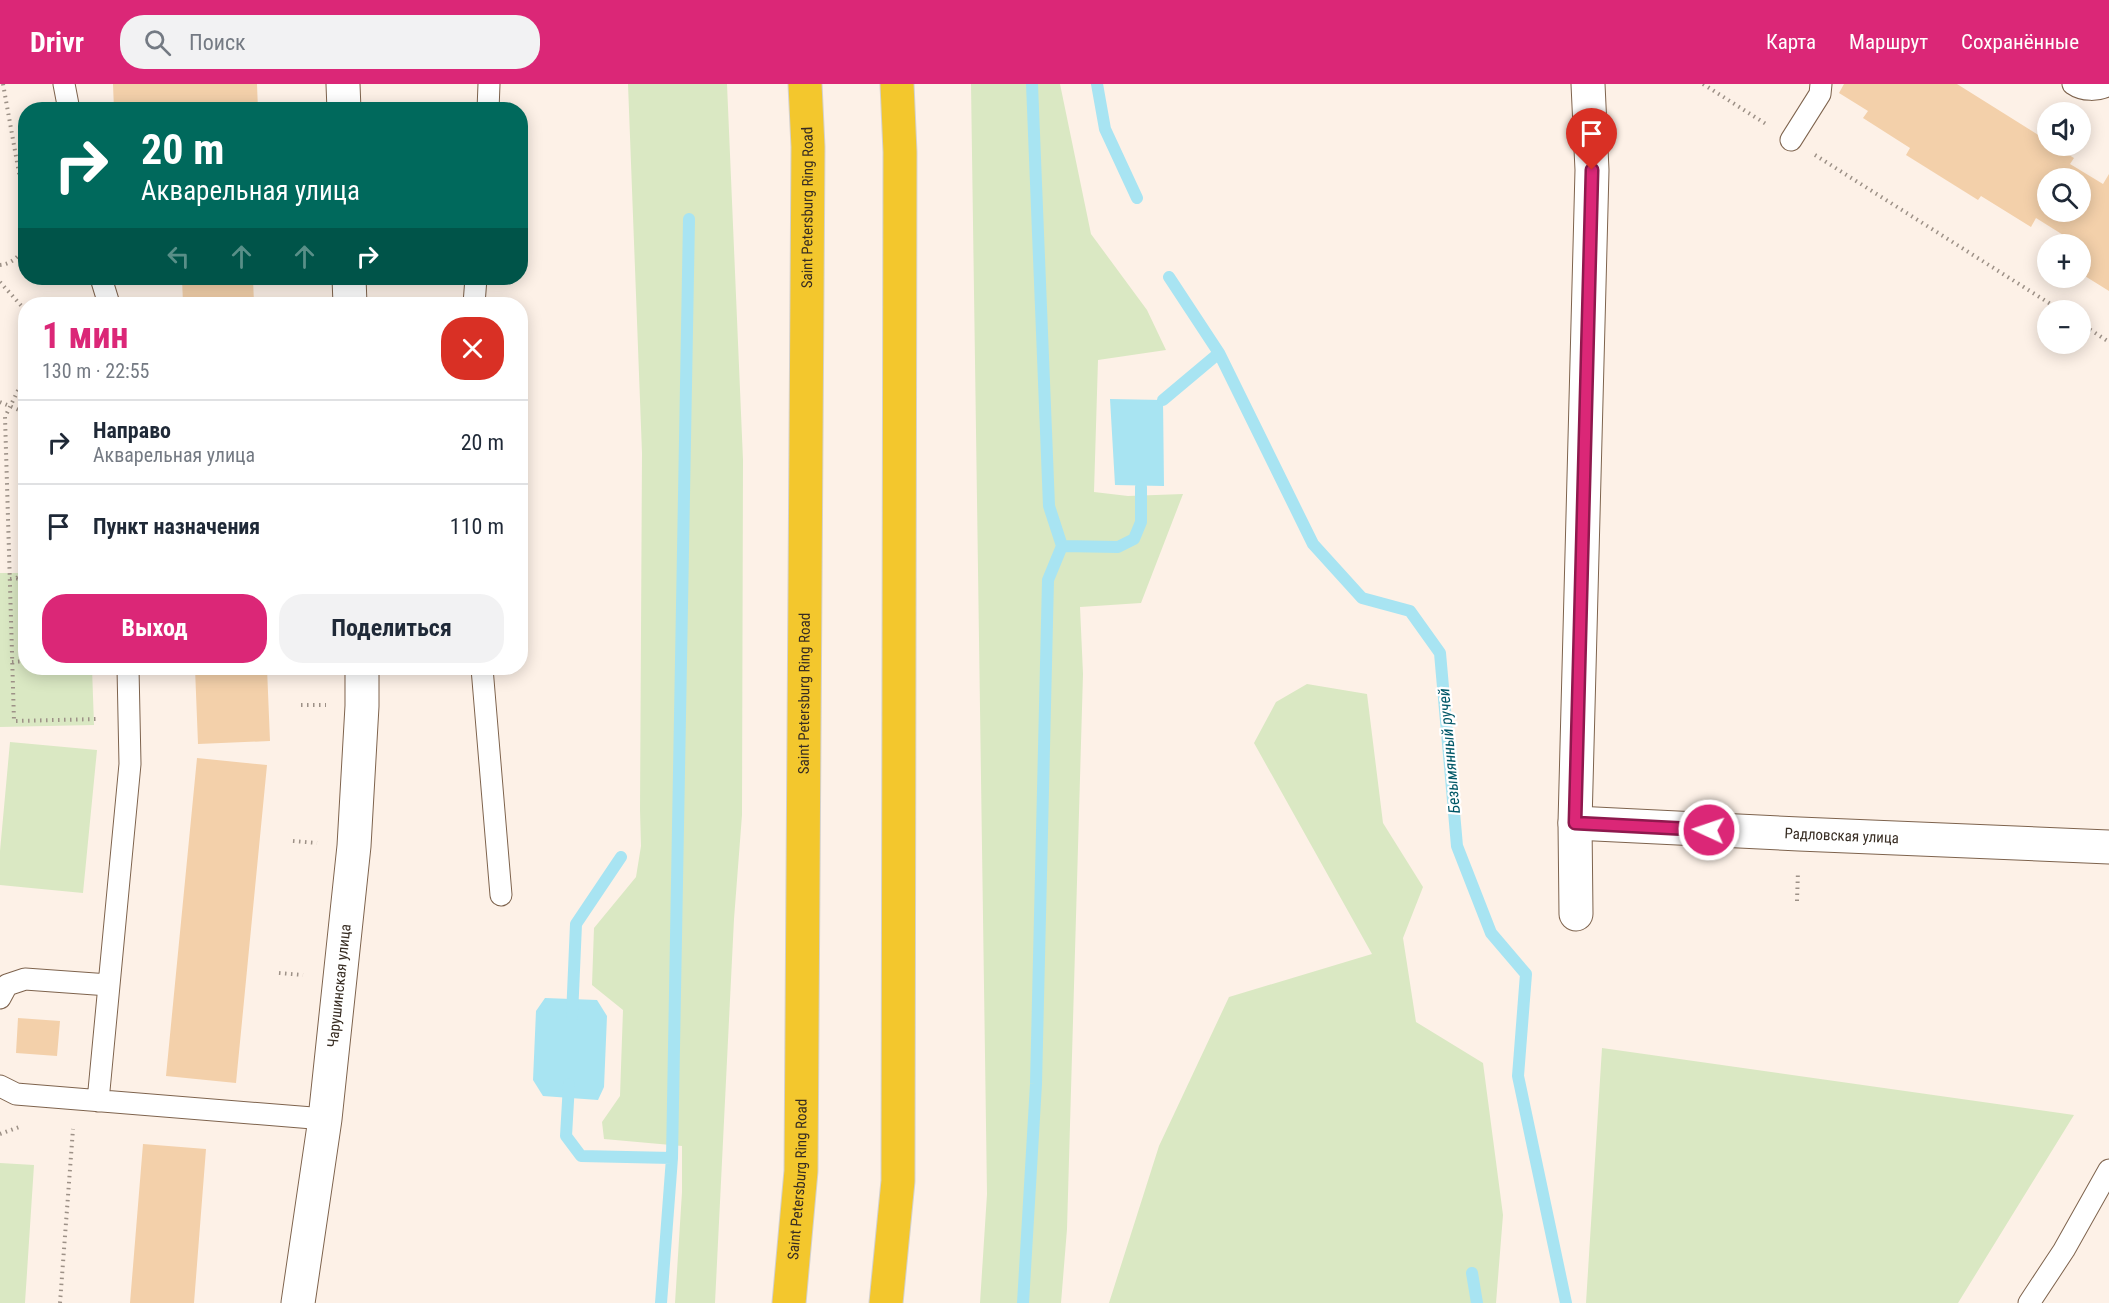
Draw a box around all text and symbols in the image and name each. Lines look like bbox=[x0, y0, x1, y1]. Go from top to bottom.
search box bbox=[120, 15, 540, 69]
text: Drivr bbox=[30, 26, 84, 59]
icon: search bbox=[141, 26, 174, 59]
text: Поиск bbox=[189, 30, 246, 55]
text: Карта bbox=[1766, 30, 1816, 54]
text: Маршрут bbox=[1849, 30, 1928, 54]
text: Сохранённые bbox=[1961, 30, 2079, 54]
map controls bbox=[2037, 102, 2091, 354]
button: sound bbox=[2037, 102, 2091, 156]
pin bbox=[1566, 108, 1617, 170]
icon: arrive bbox=[1575, 117, 1608, 150]
text: 20 m bbox=[141, 125, 224, 174]
icon: right bbox=[42, 126, 120, 204]
street label: Saint Petersburg Ring Road bbox=[798, 126, 817, 288]
button: search bbox=[2037, 168, 2091, 222]
text: Акварельная улица bbox=[141, 175, 360, 207]
button: + bbox=[2037, 234, 2091, 288]
icon: left bbox=[162, 240, 195, 273]
icon: ahead bbox=[225, 240, 258, 273]
icon: ahead bbox=[288, 240, 321, 273]
icon: right bbox=[351, 240, 384, 273]
button: − bbox=[2037, 300, 2091, 354]
text: 1 мин bbox=[42, 315, 128, 357]
button: close bbox=[441, 317, 504, 380]
text: 130 m · 22:55 bbox=[42, 359, 149, 383]
text: Направо bbox=[93, 418, 171, 443]
icon: right bbox=[42, 426, 75, 459]
text: 20 m bbox=[461, 430, 504, 455]
text: Акварельная улица bbox=[93, 443, 255, 467]
icon: arrive bbox=[42, 510, 75, 543]
text: Пункт назначения bbox=[93, 514, 260, 539]
text: 110 m bbox=[450, 514, 504, 539]
button: Выход bbox=[42, 594, 267, 663]
button: Поделиться bbox=[279, 594, 504, 663]
street label: Saint Petersburg Ring Road bbox=[795, 613, 814, 774]
water label: Безымянный ручей bbox=[1434, 688, 1464, 814]
position arrow bbox=[1677, 798, 1741, 862]
street label: Радловская улица bbox=[1784, 824, 1899, 847]
street label: Чарушинская улица bbox=[324, 923, 355, 1048]
street label: Saint Petersburg Ring Road bbox=[784, 1099, 810, 1261]

